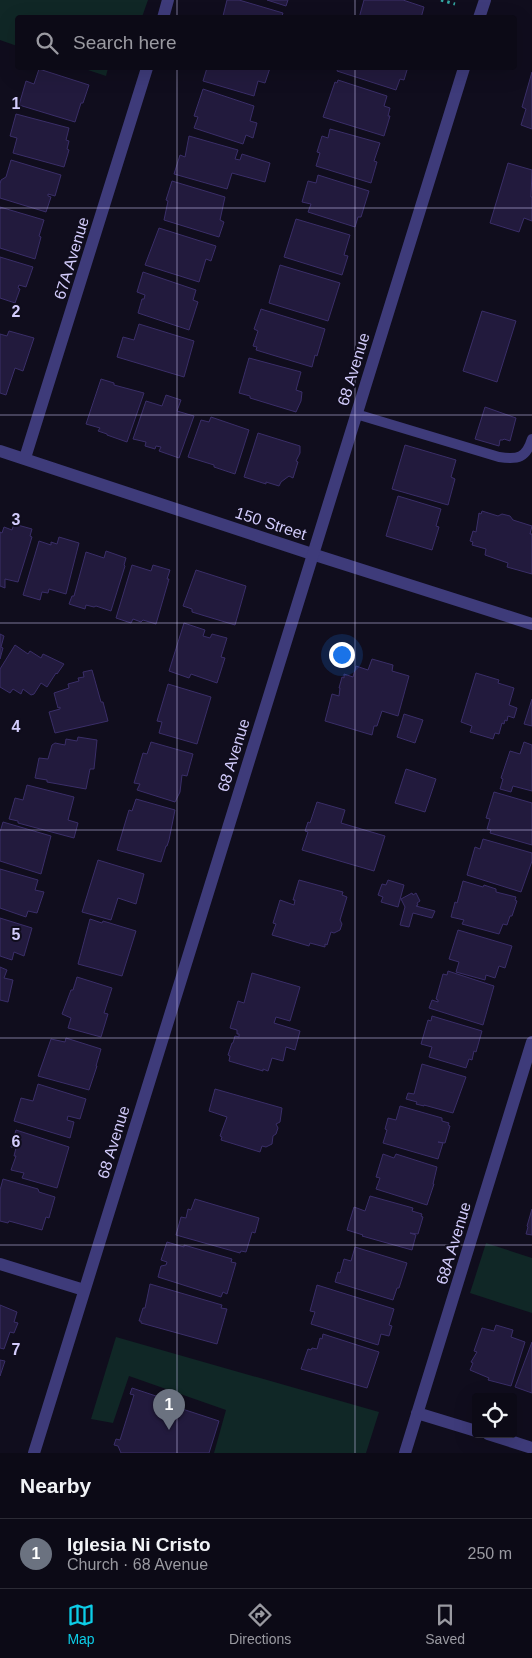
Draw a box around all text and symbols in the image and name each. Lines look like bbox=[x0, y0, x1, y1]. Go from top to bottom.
search box bbox=[15, 15, 517, 70]
icon: search bbox=[33, 29, 61, 57]
text: Search here bbox=[73, 32, 177, 53]
text: 1 bbox=[12, 95, 21, 112]
street label: 67A Avenue bbox=[51, 215, 92, 301]
text: 2 bbox=[12, 303, 21, 320]
street label: 68 Avenue bbox=[334, 331, 373, 408]
street label: 150 Street bbox=[233, 504, 309, 543]
text: 3 bbox=[12, 511, 21, 528]
your location bbox=[329, 642, 355, 668]
street label: 68 Avenue bbox=[214, 717, 253, 794]
text: 4 bbox=[12, 718, 21, 735]
text: 5 bbox=[12, 926, 21, 943]
street label: 68 Avenue bbox=[94, 1104, 133, 1181]
text: 6 bbox=[12, 1133, 21, 1150]
street label: 68A Avenue bbox=[433, 1200, 474, 1286]
text: 7 bbox=[12, 1341, 21, 1358]
pin: 1 bbox=[153, 1389, 185, 1430]
map controls bbox=[472, 1393, 517, 1438]
button: locate bbox=[472, 1393, 517, 1438]
text: Nearby bbox=[20, 1474, 91, 1497]
text: Iglesia Ni Cristo bbox=[67, 1534, 211, 1555]
text: 1 bbox=[32, 1545, 40, 1562]
text: 250 m bbox=[468, 1545, 512, 1562]
text: Church · 68 Avenue bbox=[67, 1556, 208, 1573]
tab: Map bbox=[67, 1601, 95, 1647]
tab: Directions bbox=[229, 1601, 291, 1647]
tab: Saved bbox=[425, 1601, 465, 1647]

